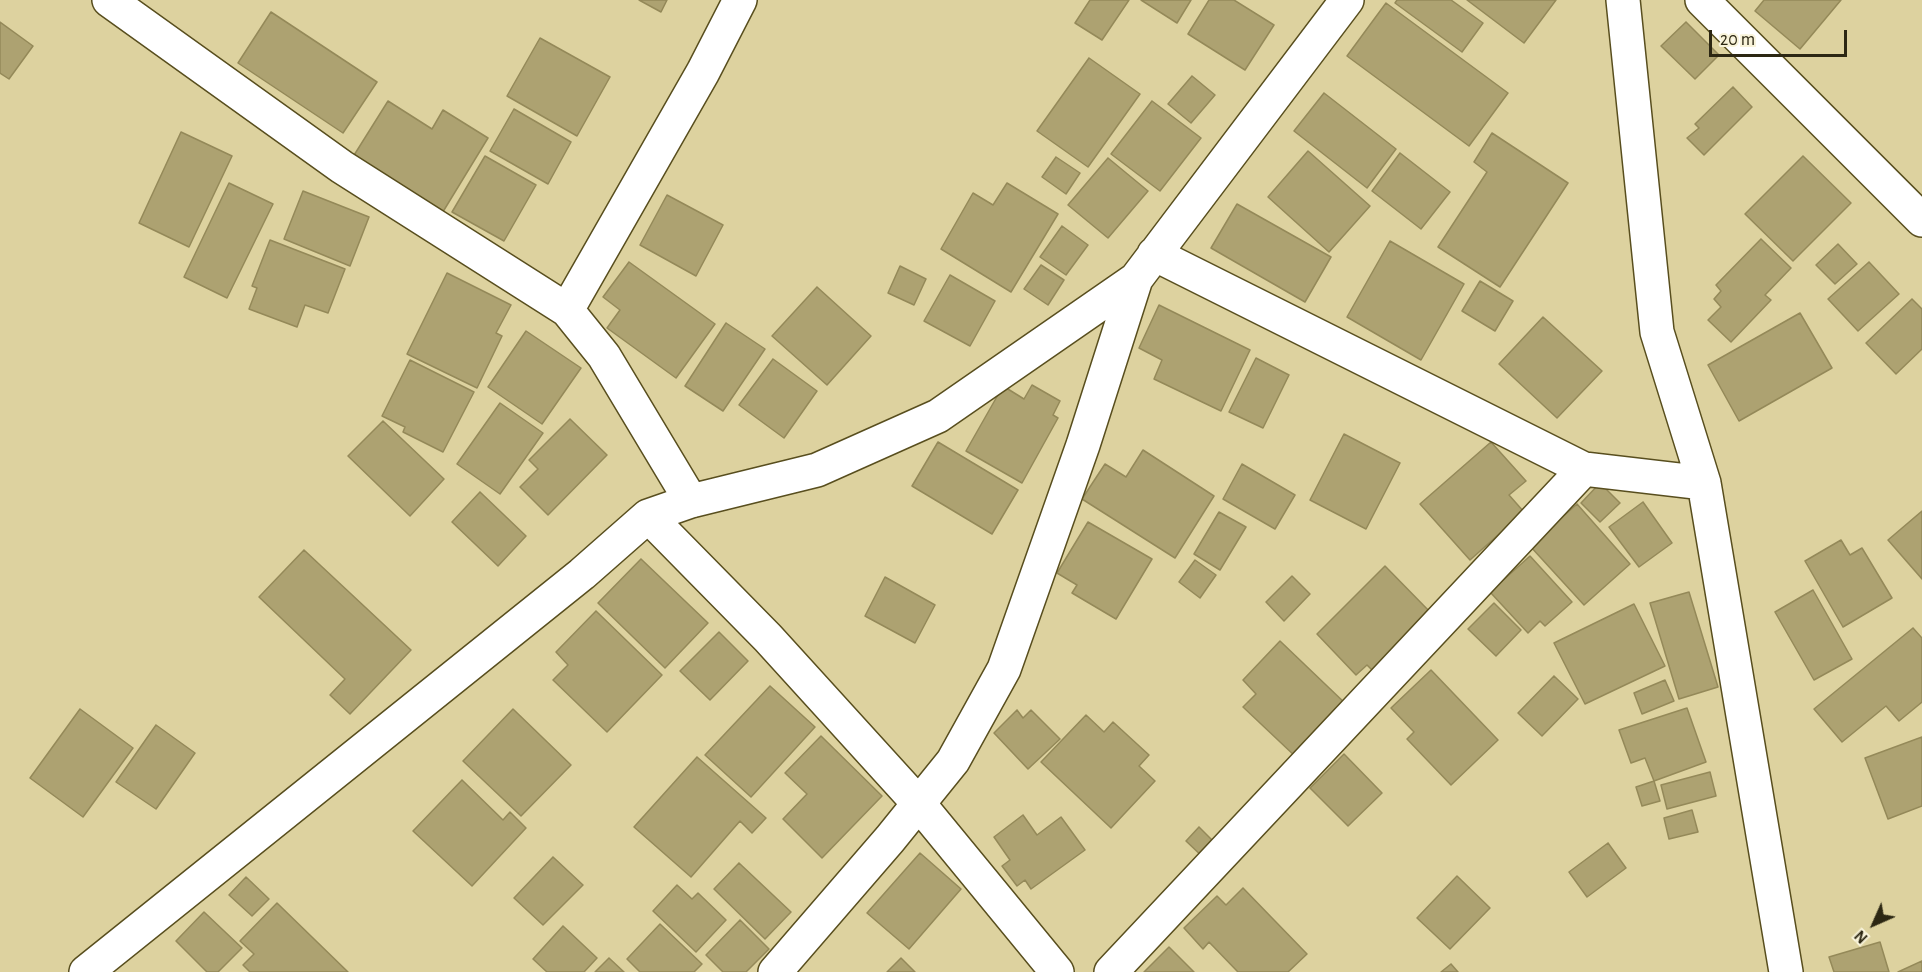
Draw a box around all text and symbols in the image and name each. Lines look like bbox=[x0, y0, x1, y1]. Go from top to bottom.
scale bar bbox=[1712, 18, 1850, 56]
text: 20 m bbox=[1720, 31, 1755, 49]
north arrow bbox=[1844, 894, 1904, 954]
text: N bbox=[1852, 927, 1871, 946]

